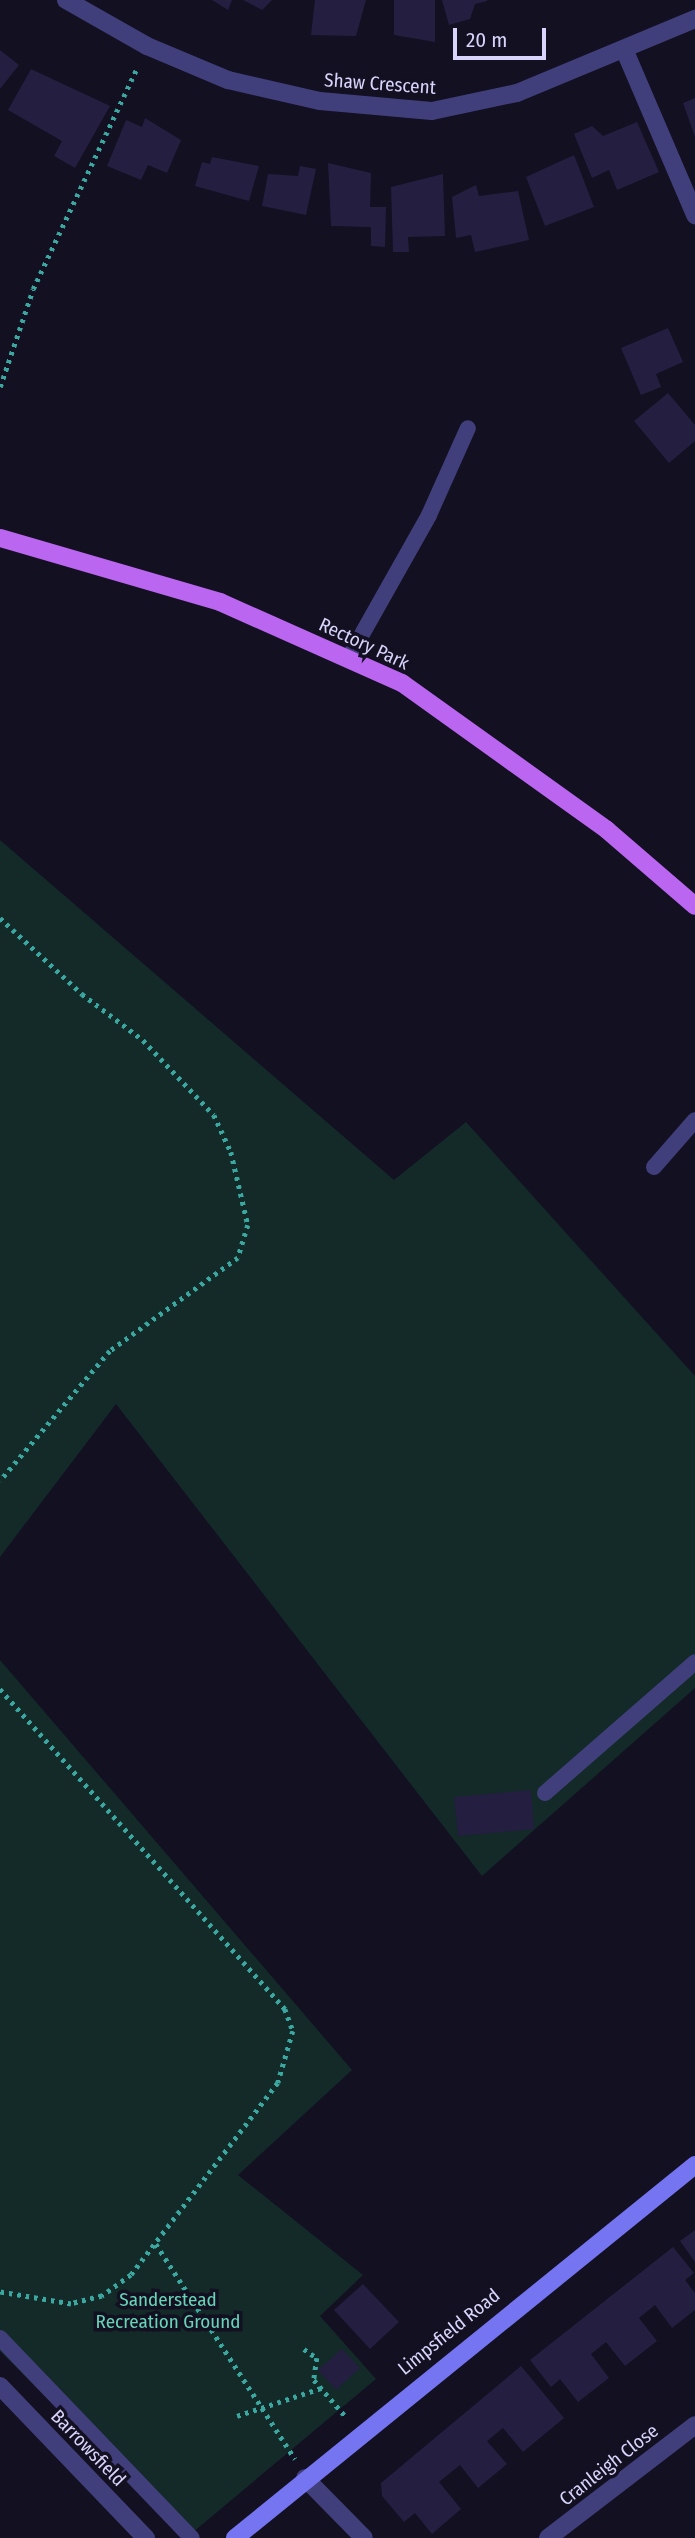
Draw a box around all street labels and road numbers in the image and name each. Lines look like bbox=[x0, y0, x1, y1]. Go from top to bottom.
street label: Shaw Crescent bbox=[323, 69, 437, 99]
street label: Rectory Park bbox=[315, 613, 413, 675]
street label: Limpsfield Road bbox=[394, 2284, 504, 2380]
street label: Barrowsfield bbox=[46, 2405, 130, 2491]
street label: Cranleigh Close bbox=[555, 2419, 663, 2511]

